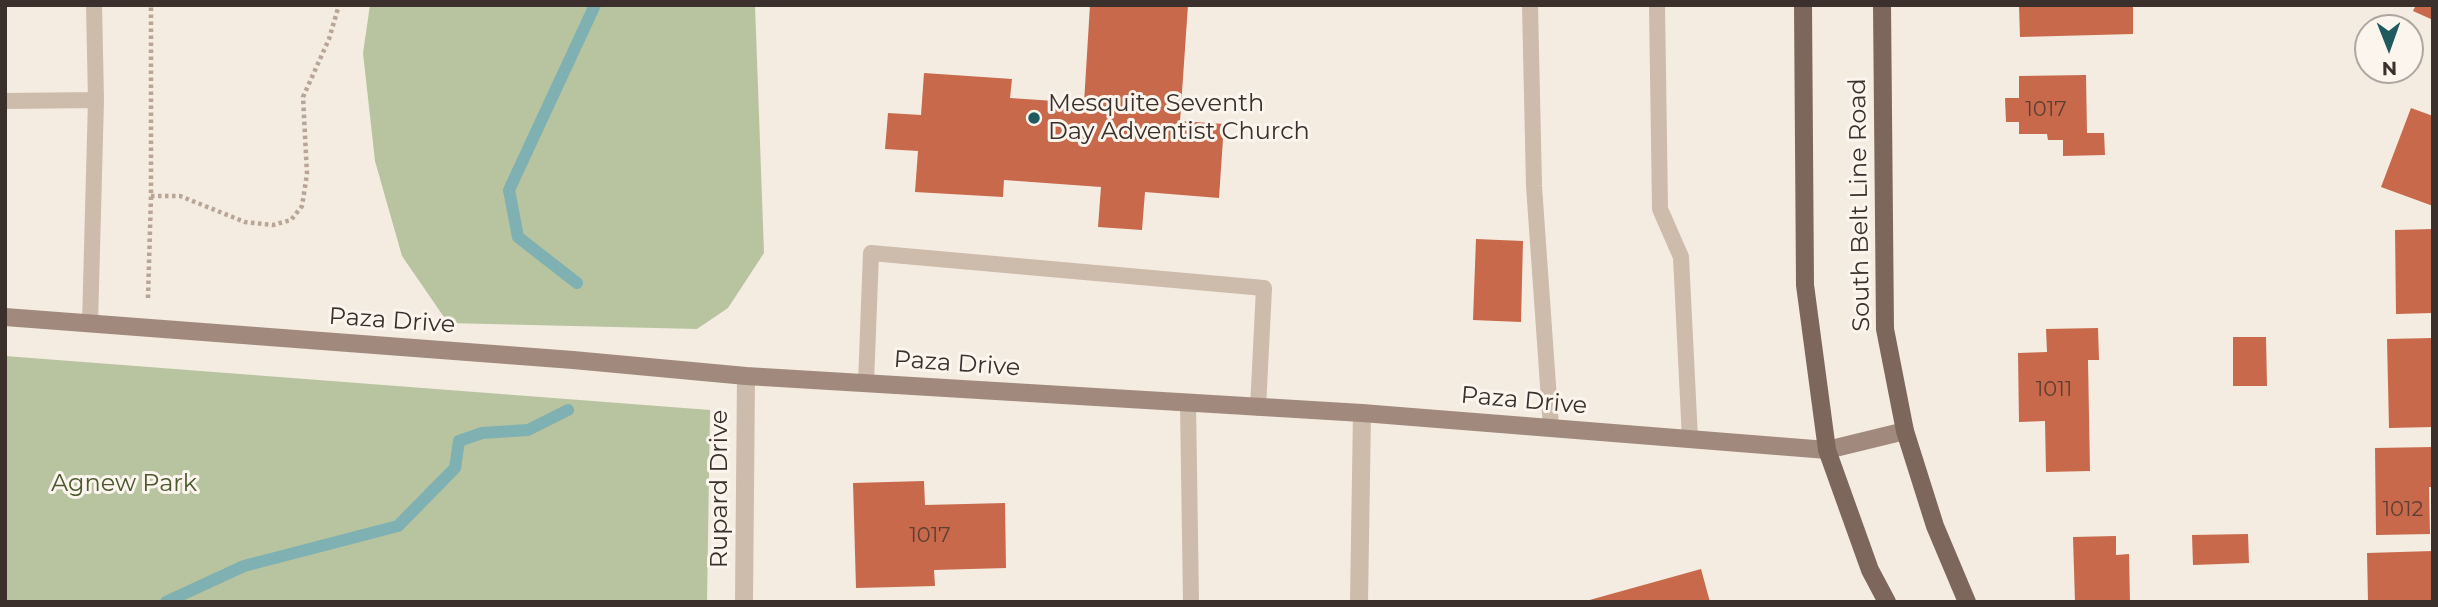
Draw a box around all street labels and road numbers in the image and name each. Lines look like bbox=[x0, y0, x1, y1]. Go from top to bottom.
street label: South Belt Line Road bbox=[1843, 78, 1877, 332]
street label: Paza Drive bbox=[328, 302, 456, 340]
street label: Paza Drive bbox=[893, 345, 1021, 383]
street label: Paza Drive bbox=[1460, 381, 1588, 421]
street label: Rupard Drive bbox=[706, 410, 734, 568]

